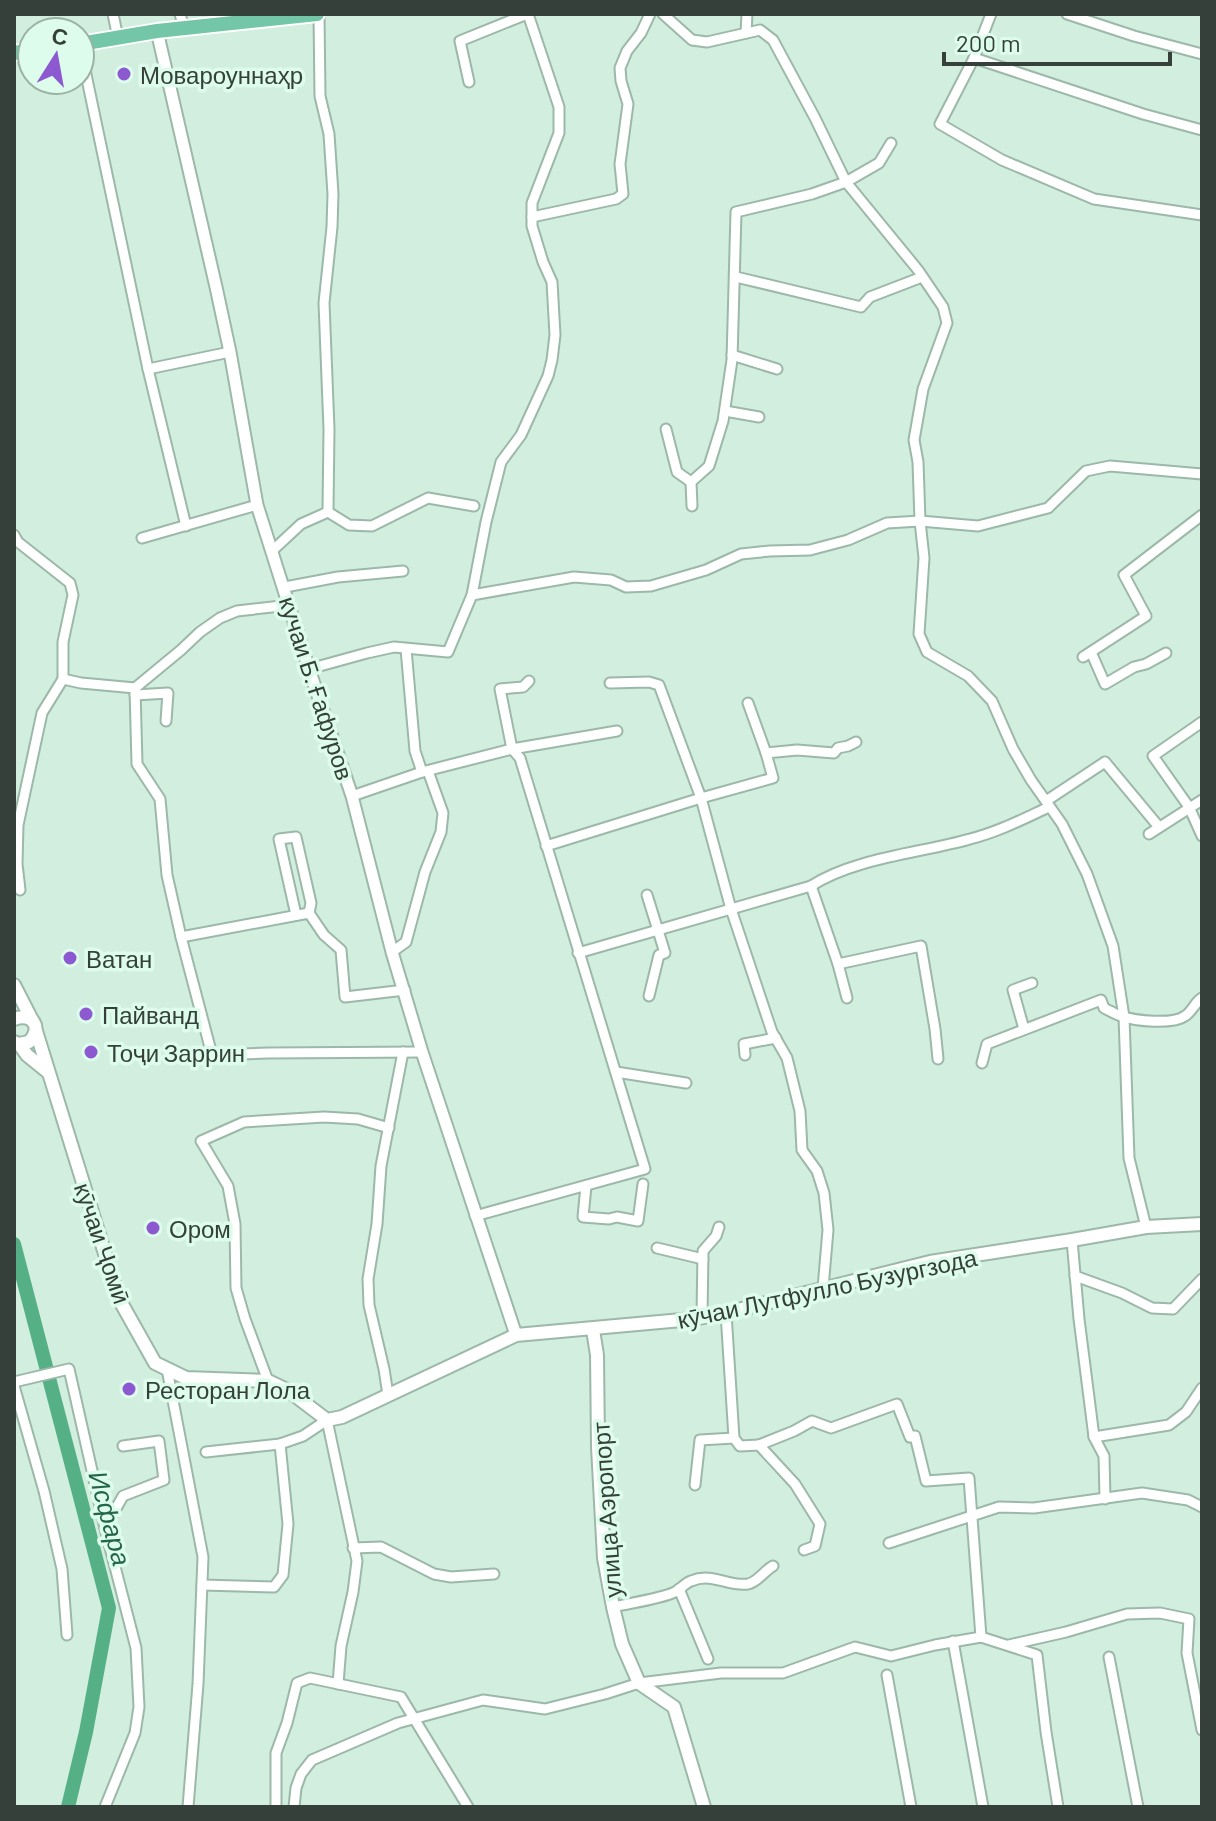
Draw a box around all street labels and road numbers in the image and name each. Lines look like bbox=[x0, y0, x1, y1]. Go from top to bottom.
street label: кучаи Б. Ғафуров bbox=[274, 593, 360, 783]
street label: кӯчаи Ҷомӣ bbox=[69, 1179, 137, 1307]
street label: кӯчаи Лутфулло Бузургзода bbox=[675, 1242, 980, 1334]
street label: улица Аэропорт bbox=[585, 1421, 627, 1599]

